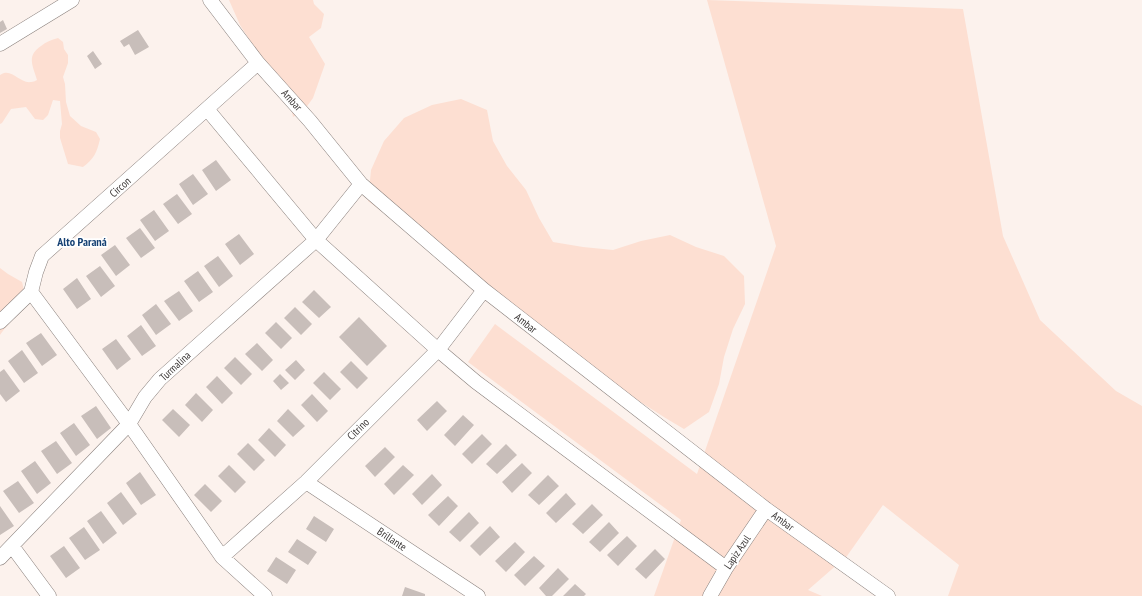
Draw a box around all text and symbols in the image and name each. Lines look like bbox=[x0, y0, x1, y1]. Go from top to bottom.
street label: Ambar bbox=[279, 86, 305, 114]
street label: Circon bbox=[106, 174, 134, 200]
district label: Alto Paraná bbox=[56, 234, 107, 249]
street label: Ambar bbox=[512, 310, 540, 336]
street label: Turmalina bbox=[157, 348, 193, 384]
street label: Citrino bbox=[344, 415, 372, 443]
street label: Ambar bbox=[769, 508, 797, 534]
street label: Brillante bbox=[375, 524, 410, 554]
street label: Lapiz Azul bbox=[721, 532, 754, 572]

